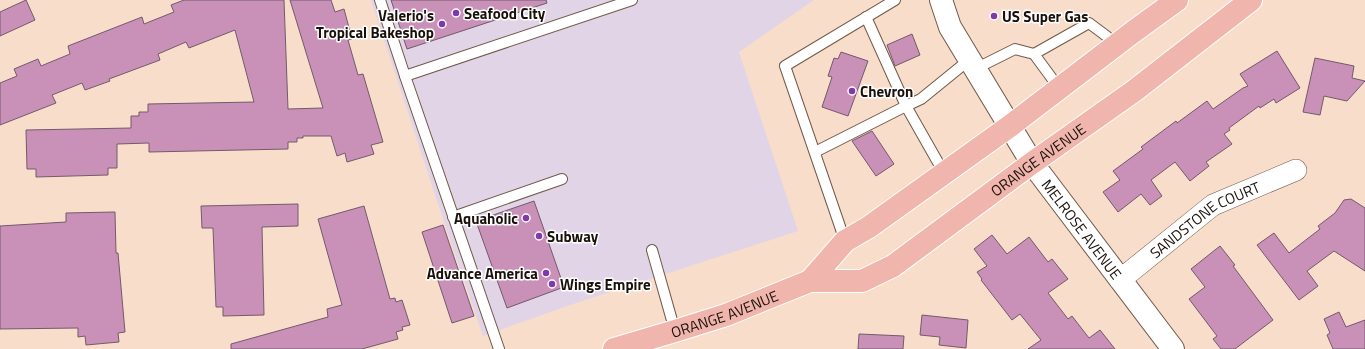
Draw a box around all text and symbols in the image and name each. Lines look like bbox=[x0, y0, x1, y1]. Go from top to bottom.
place label: Seafood City bbox=[464, 2, 546, 25]
place label: Valerio's Tropical Bakeshop bbox=[316, 4, 434, 44]
place label: US Super Gas bbox=[1002, 5, 1088, 28]
marker: Seafood City bbox=[451, 8, 461, 18]
marker: US Super Gas bbox=[989, 11, 999, 21]
marker: Valerio's Tropical Bakeshop bbox=[437, 19, 447, 29]
place label: Chevron bbox=[860, 80, 913, 103]
marker: Chevron bbox=[847, 86, 857, 96]
street label: ORANGE AVENUE bbox=[985, 117, 1090, 202]
street label: MELROSE AVENUE bbox=[1036, 174, 1128, 284]
street label: SANDSTONE COURT bbox=[1144, 175, 1264, 263]
place label: Aquaholic bbox=[454, 207, 518, 230]
marker: Aquaholic bbox=[521, 213, 531, 223]
place label: Subway bbox=[547, 225, 599, 248]
marker: Subway bbox=[534, 231, 544, 241]
place label: Advance America bbox=[427, 262, 538, 285]
marker: Advance America bbox=[541, 268, 551, 278]
place label: Wings Empire bbox=[560, 273, 651, 296]
marker: Wings Empire bbox=[547, 279, 557, 289]
street label: ORANGE AVENUE bbox=[668, 284, 782, 343]

